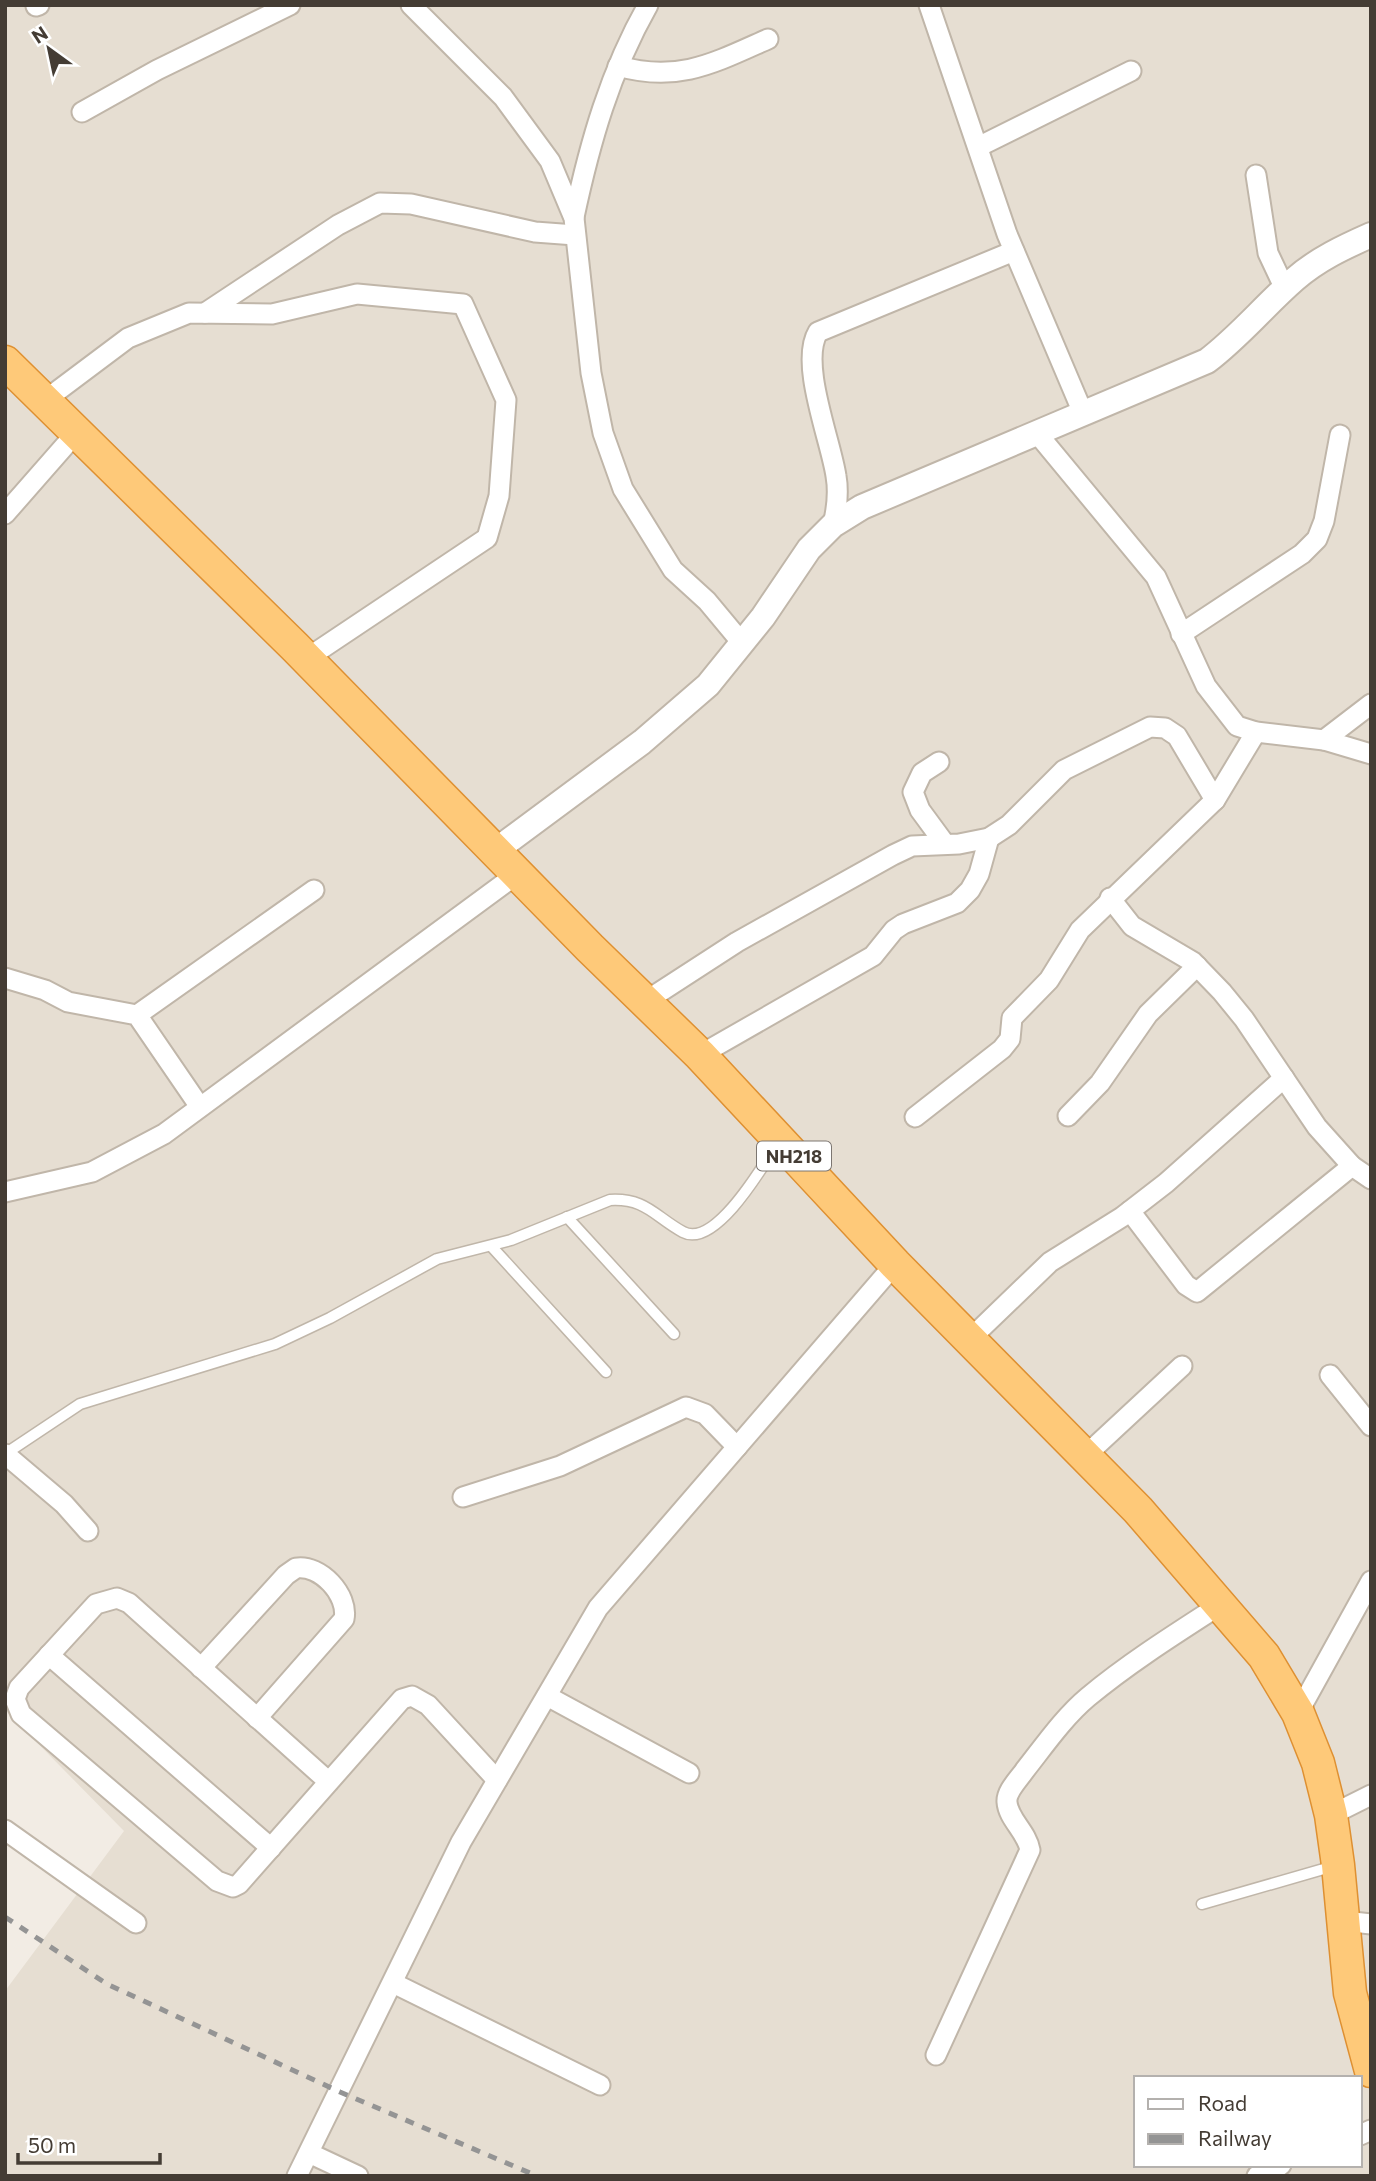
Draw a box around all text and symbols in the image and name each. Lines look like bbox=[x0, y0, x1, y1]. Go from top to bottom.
north arrow bbox=[14, 14, 84, 84]
text: N bbox=[27, 21, 52, 48]
road number: NH218 bbox=[757, 1142, 831, 1170]
legend bbox=[1134, 2076, 1362, 2167]
text: Road bbox=[1198, 2090, 1247, 2115]
scale bar bbox=[18, 2122, 159, 2166]
text: Railway bbox=[1198, 2125, 1272, 2150]
text: 50 m bbox=[28, 2132, 76, 2157]

